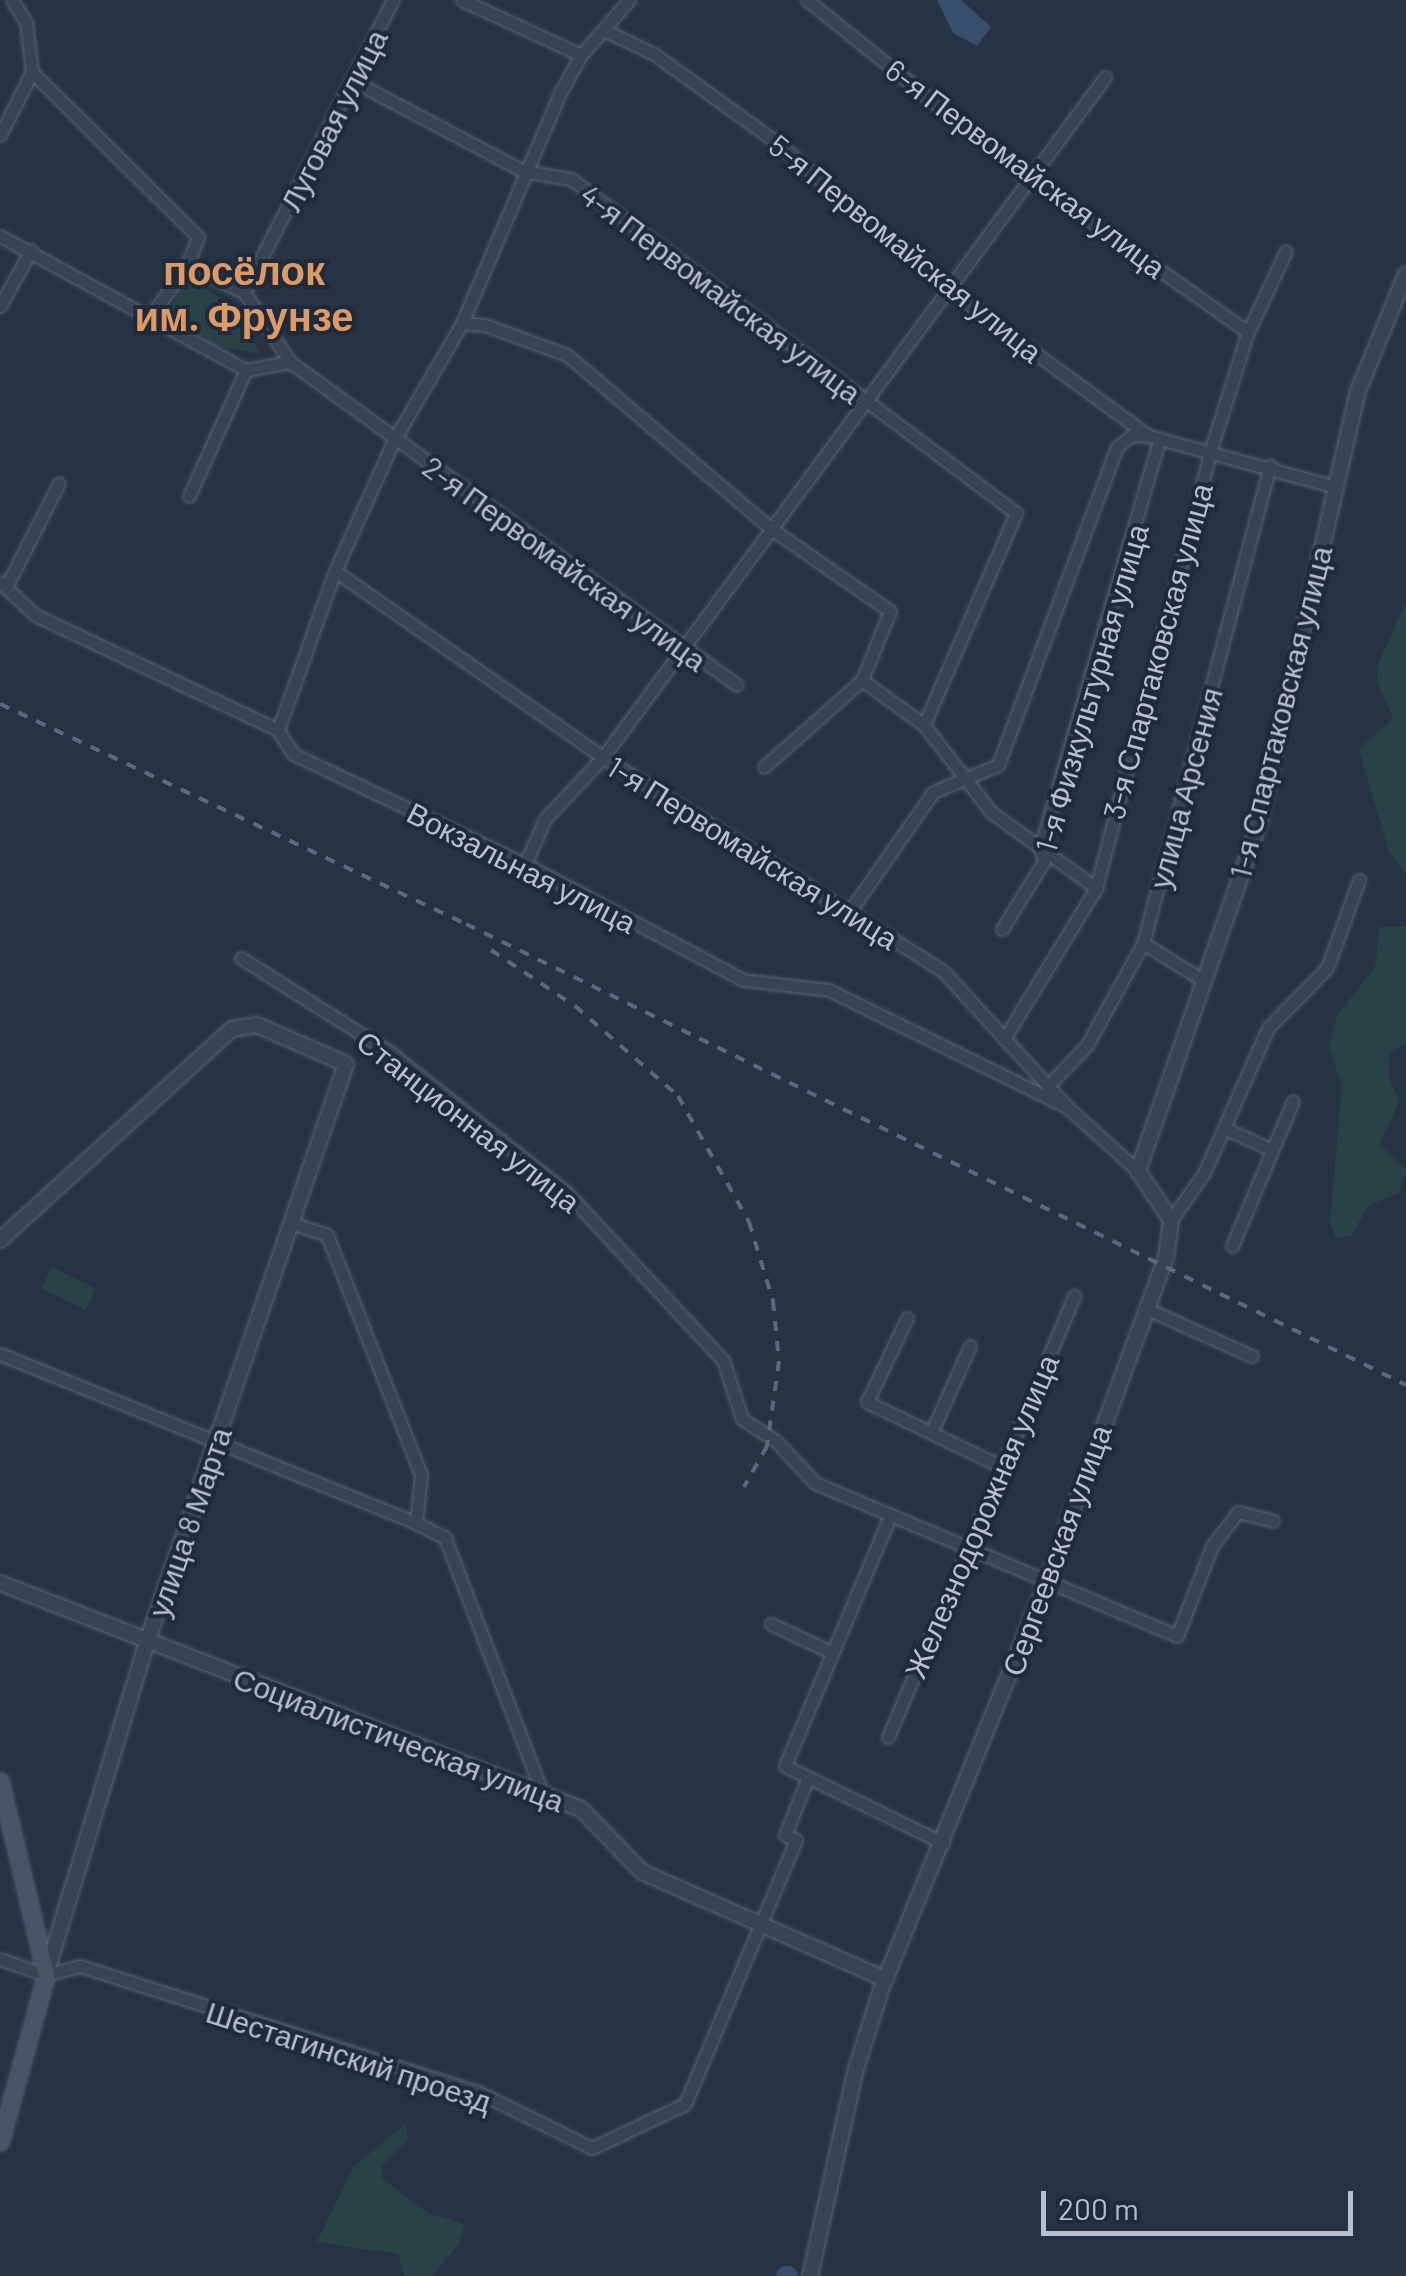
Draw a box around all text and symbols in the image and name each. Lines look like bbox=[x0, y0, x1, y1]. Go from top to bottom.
street label: Луговая улица bbox=[272, 23, 394, 217]
street label: 6-я Первомайская улица bbox=[879, 51, 1173, 285]
street label: 5-я Первомайская улица bbox=[762, 127, 1050, 369]
street label: 4-я Первомайская улица bbox=[574, 176, 868, 410]
district label: посёлок им. Фрунзе bbox=[134, 245, 354, 339]
street label: 2-я Первомайская улица bbox=[416, 448, 714, 678]
street label: 3-я Спартаковская улица bbox=[1095, 479, 1219, 823]
street label: 1-я Физкультурная улица bbox=[1027, 520, 1155, 856]
street label: 1-я Спартаковская улица bbox=[1221, 542, 1339, 882]
street label: улица Арсения bbox=[1141, 684, 1229, 892]
street label: 1-я Первомайская улица bbox=[601, 748, 905, 956]
street label: Вокзальная улица bbox=[402, 794, 642, 940]
street label: Станционная улица bbox=[350, 1023, 588, 1219]
street label: Железнодорожная улица bbox=[896, 1349, 1066, 1683]
street label: Сергеевская улица bbox=[994, 1420, 1118, 1680]
street label: улица 8 Марта bbox=[140, 1422, 238, 1622]
street label: Социалистическая улица bbox=[229, 1659, 569, 1819]
street label: Шестагинский проезд bbox=[202, 1993, 496, 2119]
scale bar bbox=[1046, 2171, 1358, 2233]
text: 200 m bbox=[1058, 2190, 1139, 2226]

